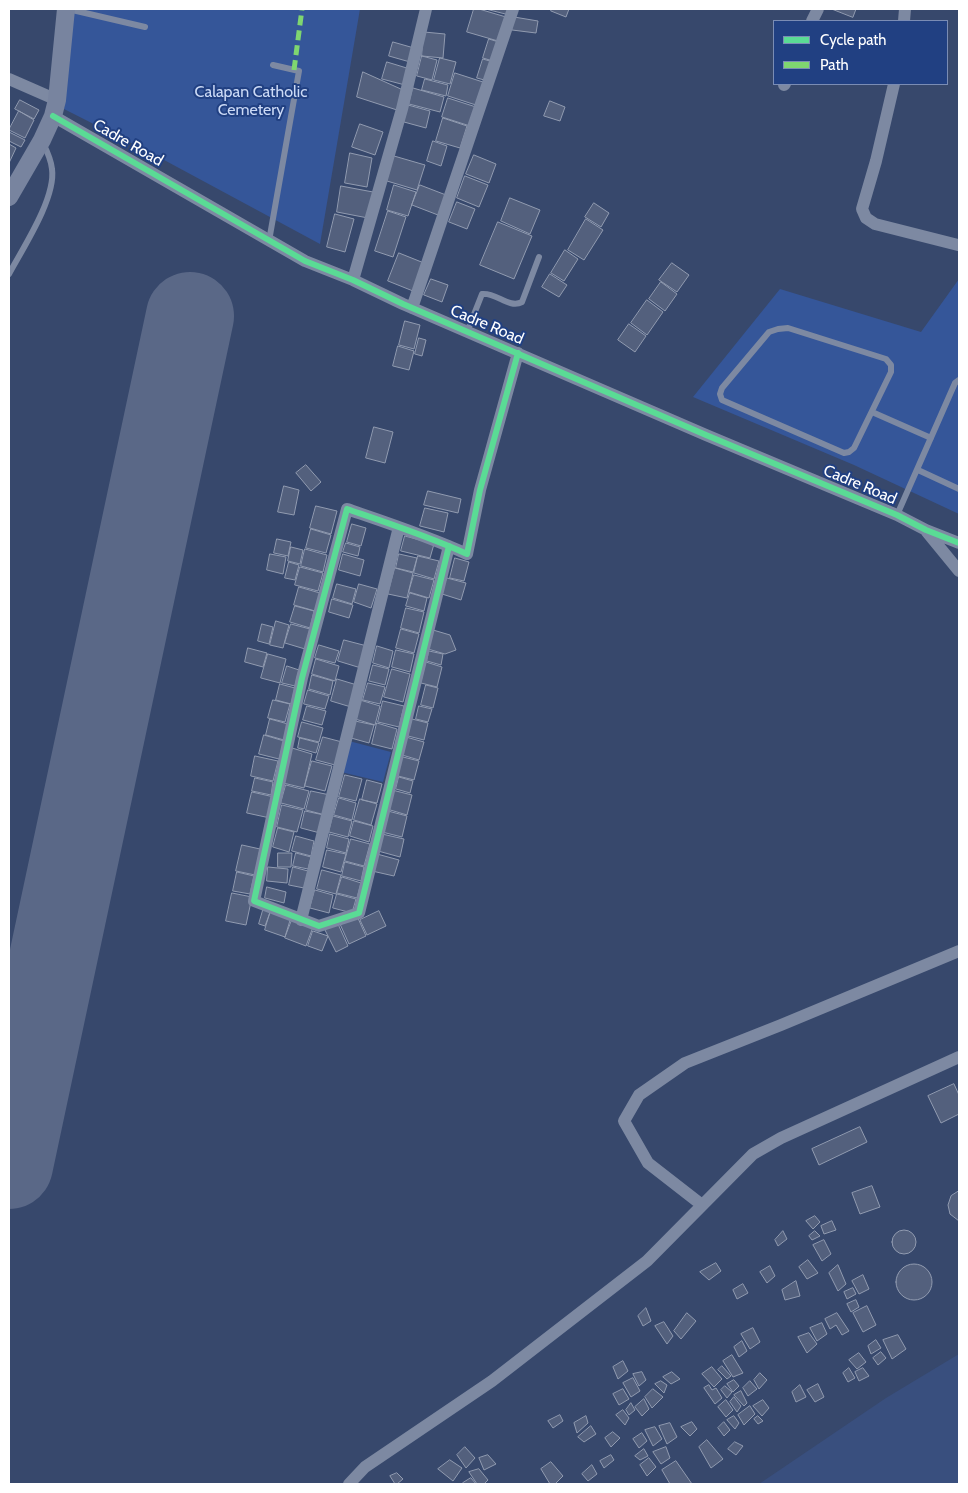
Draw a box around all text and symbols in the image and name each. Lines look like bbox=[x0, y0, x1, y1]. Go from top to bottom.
legend bbox=[773, 20, 948, 85]
text: Cycle path bbox=[820, 31, 886, 49]
text: Path bbox=[820, 56, 849, 74]
park label: Calapan Catholic Cemetery bbox=[195, 82, 307, 120]
street label: Cadre Road bbox=[90, 115, 166, 171]
street label: Cadre Road bbox=[447, 301, 527, 349]
street label: Cadre Road bbox=[820, 461, 900, 509]

